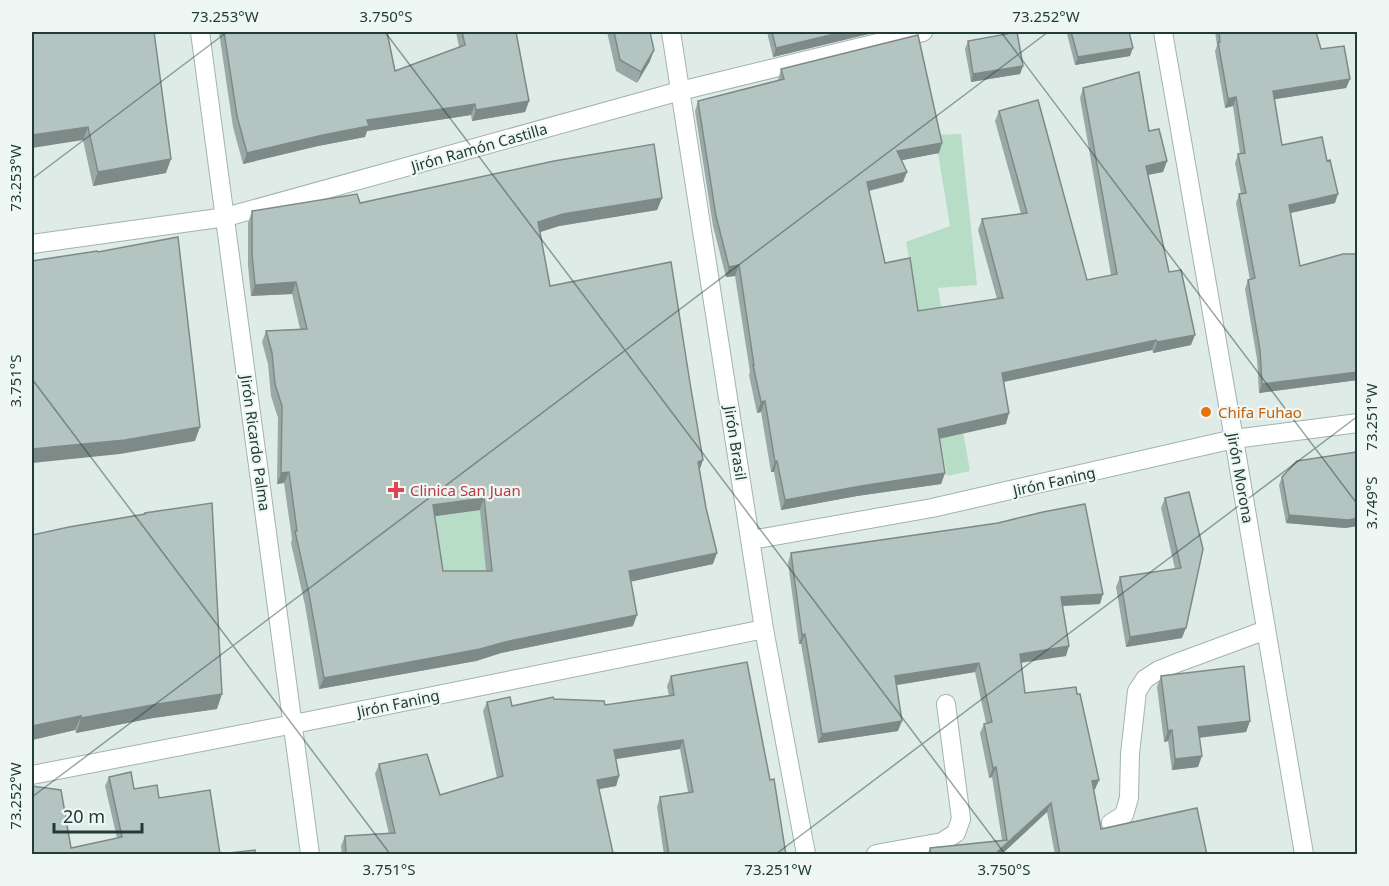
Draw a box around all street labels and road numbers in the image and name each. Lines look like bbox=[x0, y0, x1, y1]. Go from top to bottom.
street label: Jirón Ramón Castilla bbox=[407, 118, 549, 177]
street label: Jirón Ricardo Palma bbox=[236, 372, 275, 512]
street label: Jirón Brasil bbox=[720, 402, 752, 482]
street label: Jirón Morona bbox=[1223, 429, 1259, 525]
street label: Jirón Faning bbox=[1009, 462, 1097, 501]
street label: Jirón Faning bbox=[353, 684, 441, 722]

